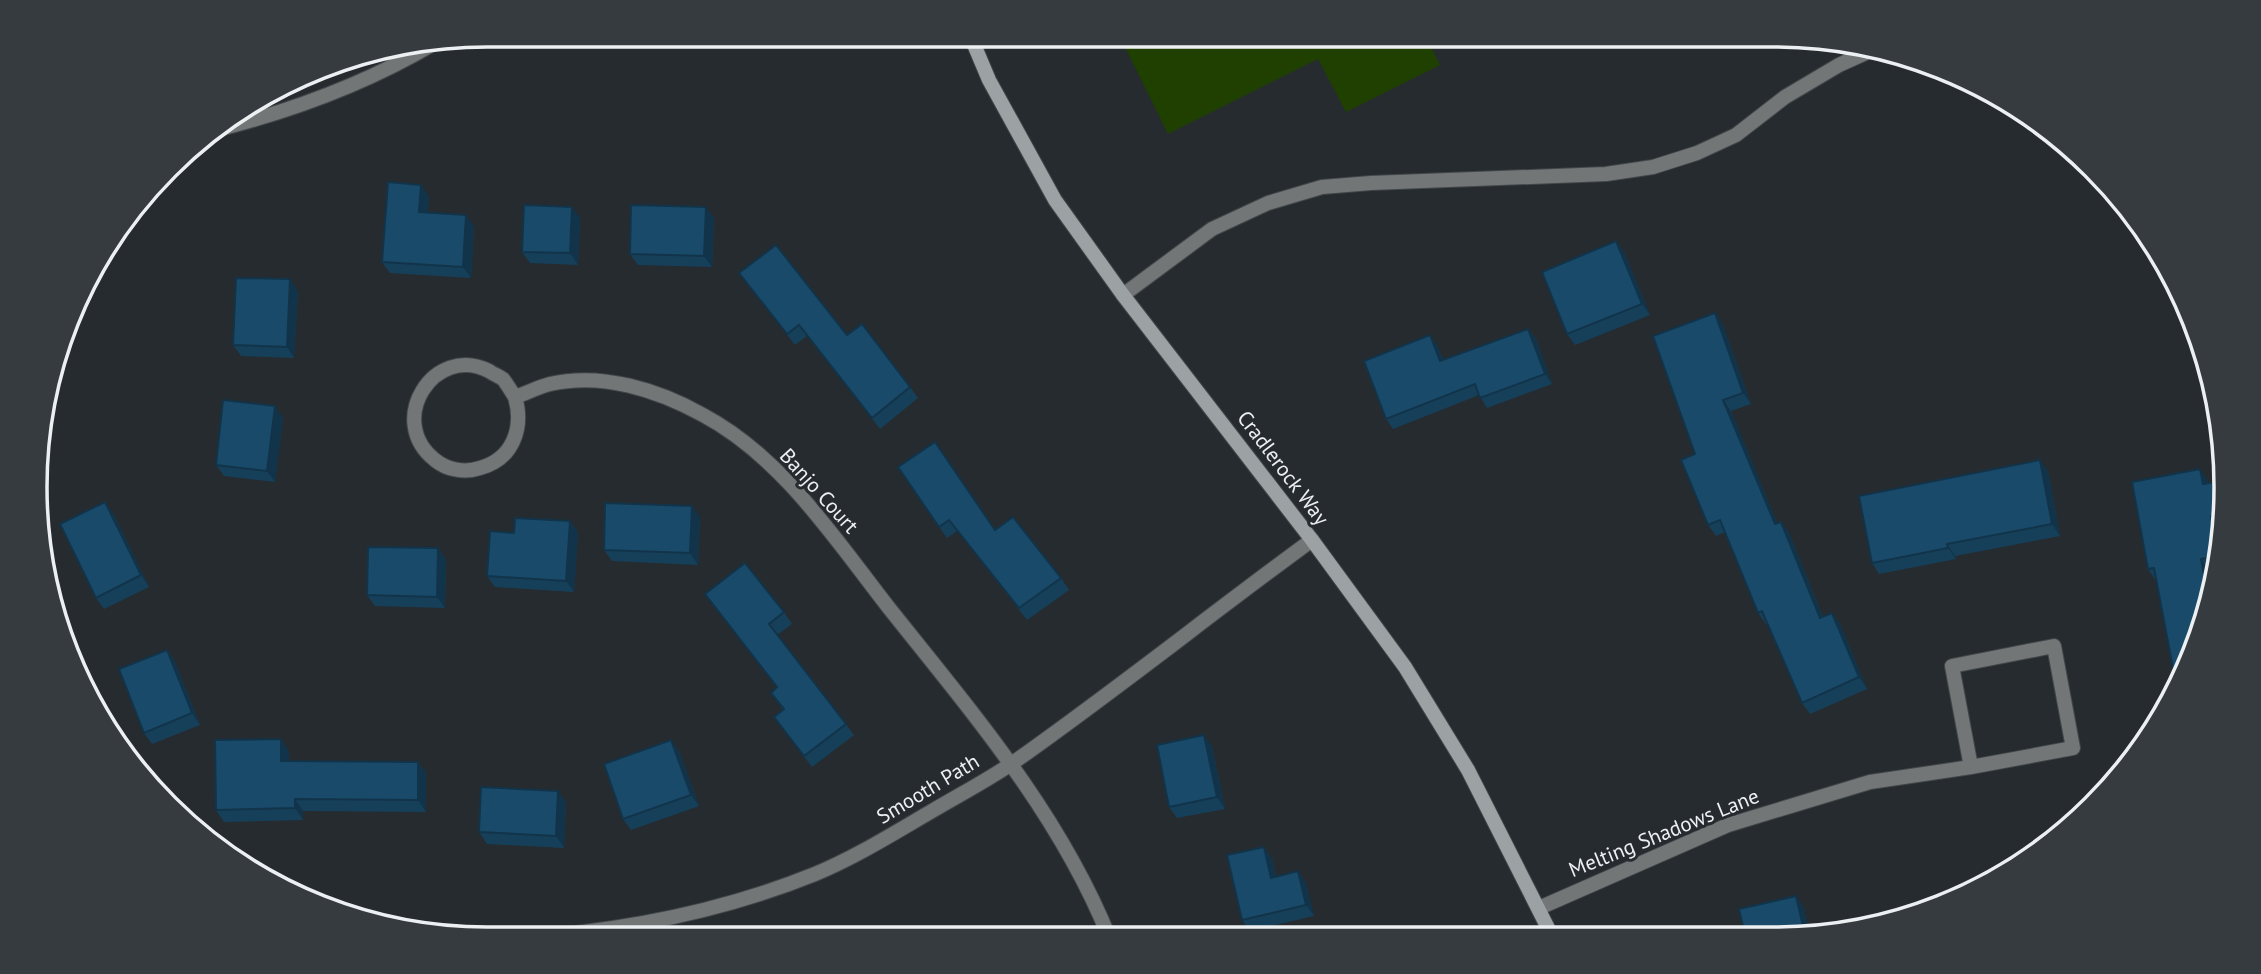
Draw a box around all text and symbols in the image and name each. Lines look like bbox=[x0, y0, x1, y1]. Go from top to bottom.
street label: Cradlerock Way bbox=[1232, 405, 1335, 531]
street label: Banjo Court bbox=[774, 442, 865, 539]
street label: Smooth Path bbox=[872, 747, 984, 830]
street label: Melting Shadows Lane bbox=[1565, 782, 1763, 883]

